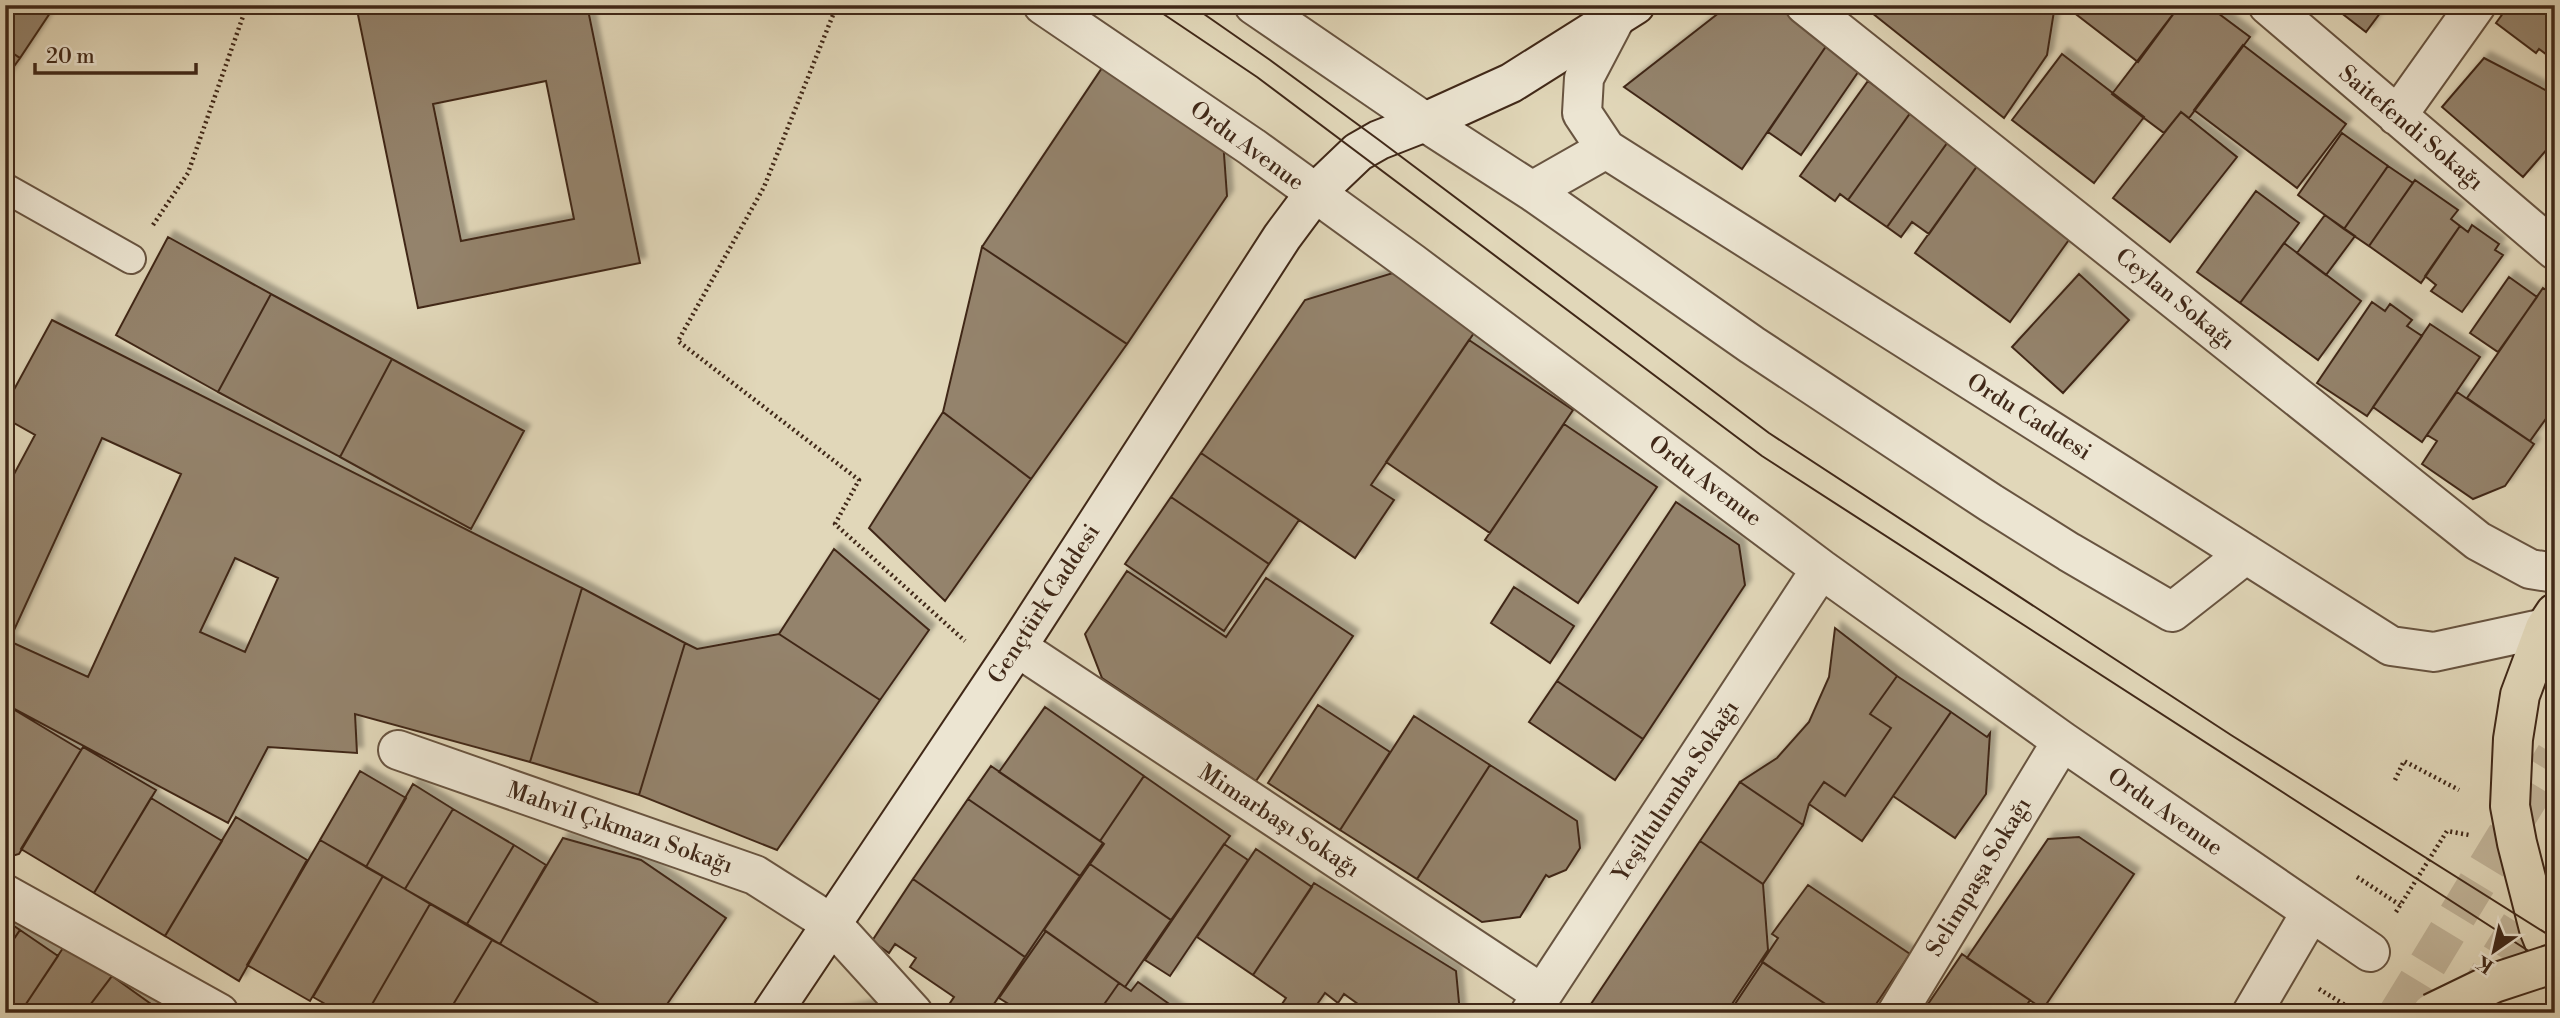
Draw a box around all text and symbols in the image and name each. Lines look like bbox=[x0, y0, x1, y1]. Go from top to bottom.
scale bar bbox=[35, 32, 196, 76]
text: 20 m bbox=[46, 44, 95, 70]
street label: Saitefendi Sokağı bbox=[2333, 59, 2489, 197]
street label: Ordu Avenue bbox=[1184, 95, 1310, 197]
street label: Ceylan Sokağı bbox=[2110, 242, 2240, 356]
street label: Ordu Caddesi bbox=[1962, 368, 2096, 466]
street label: Ordu Avenue bbox=[1643, 429, 1767, 533]
street label: Gençtürk Caddesi bbox=[982, 519, 1106, 689]
street label: Yeşiltulumba Sokağı bbox=[1606, 695, 1745, 888]
street label: Mimarbaşı Sokağı bbox=[1193, 758, 1365, 884]
street label: Ordu Avenue bbox=[2102, 762, 2228, 862]
street label: Mahvil Çıkmazı Sokağı bbox=[504, 776, 736, 880]
street label: Selimpaşa Sokağı bbox=[1920, 792, 2038, 962]
north arrow bbox=[2458, 916, 2528, 986]
text: K bbox=[2471, 950, 2498, 979]

